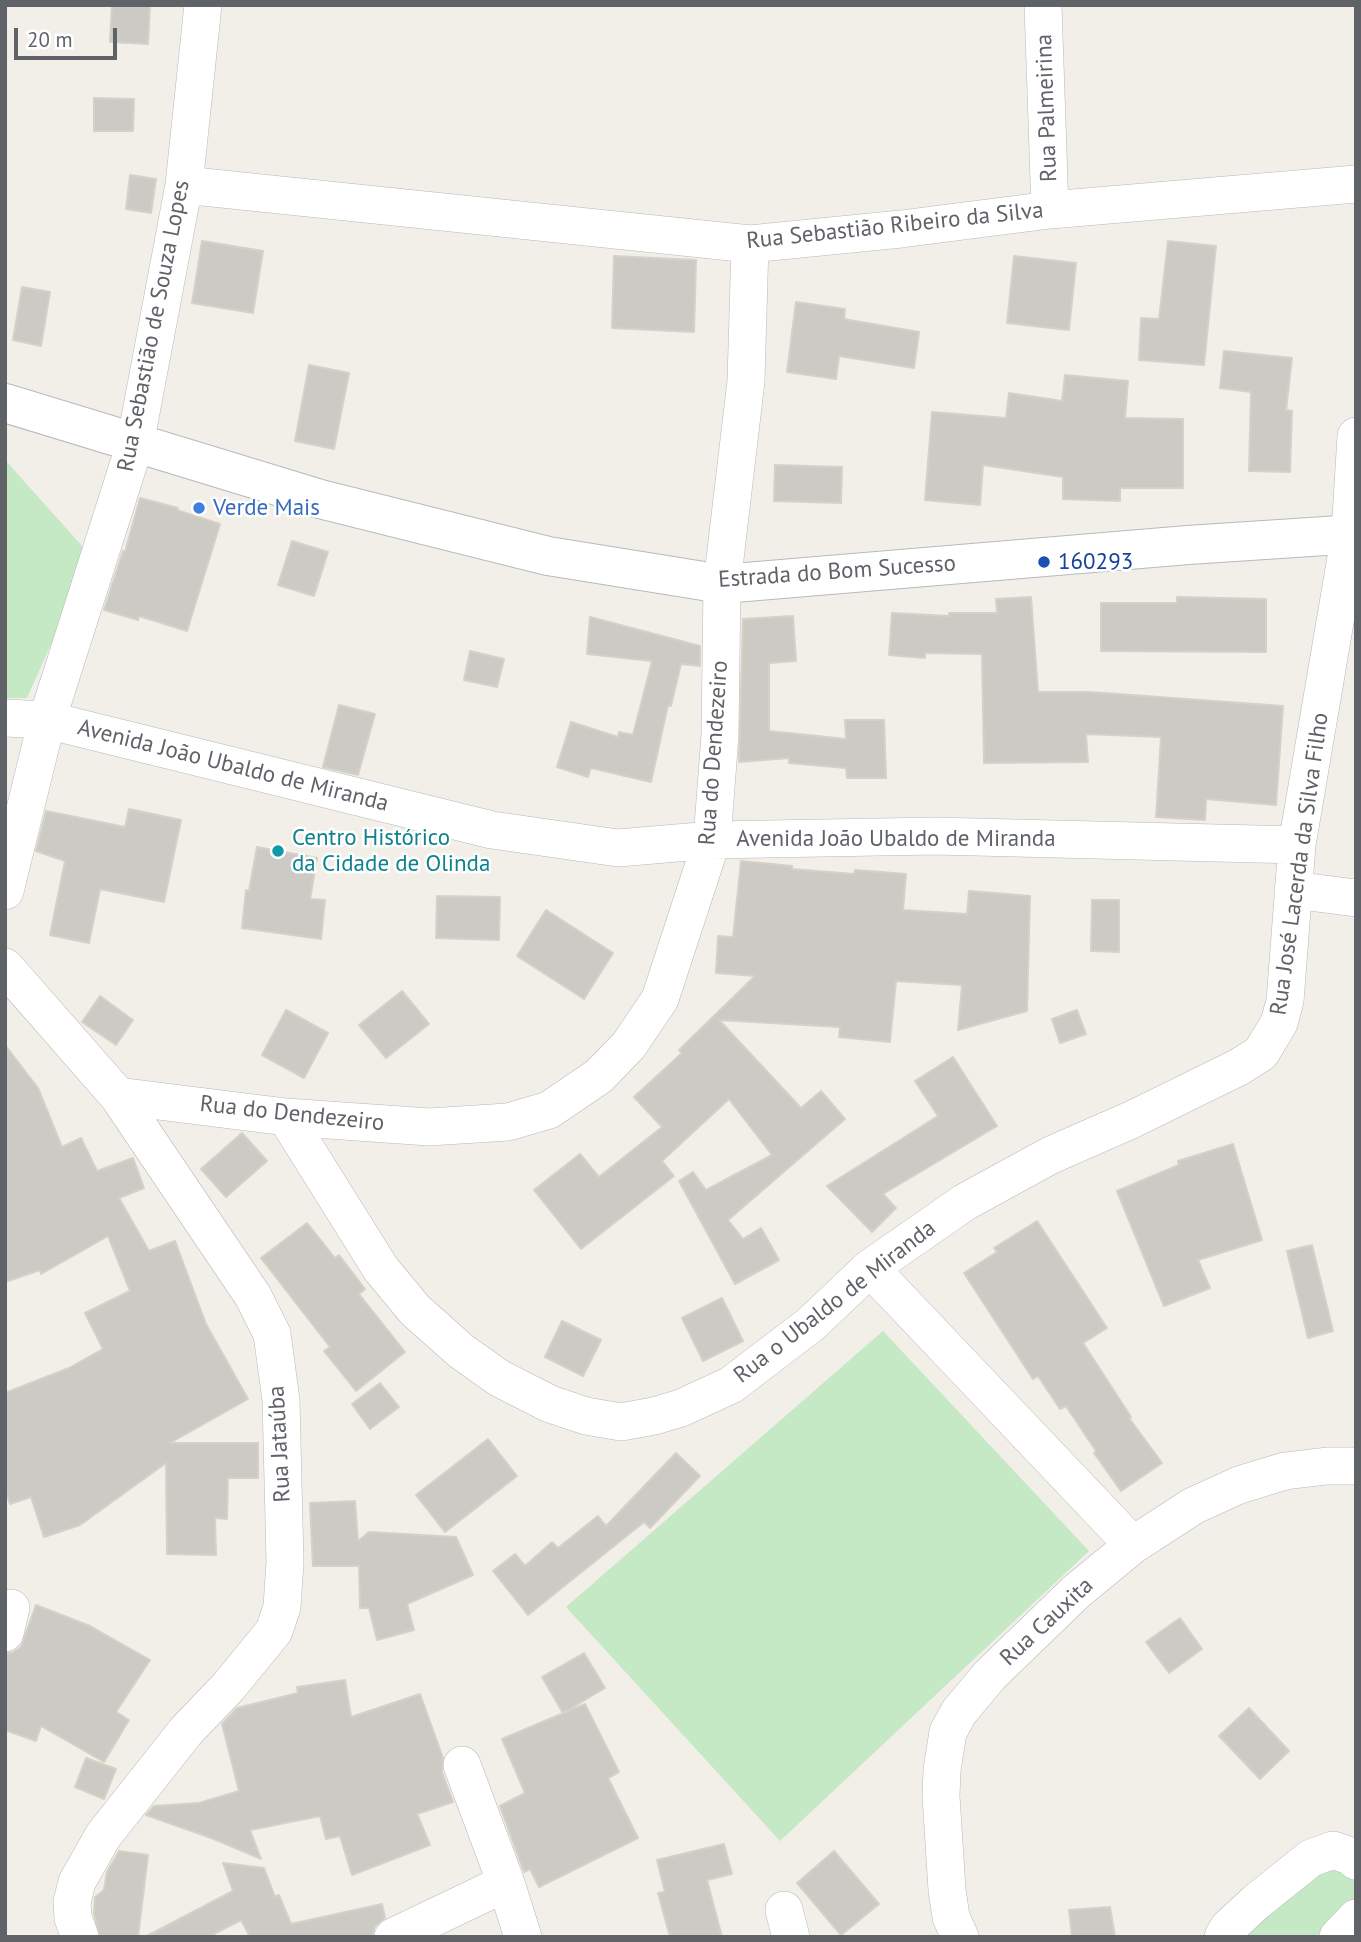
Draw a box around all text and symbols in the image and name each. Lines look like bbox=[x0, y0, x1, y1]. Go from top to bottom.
scale bar bbox=[18, 14, 121, 58]
text: 20 m bbox=[27, 26, 73, 53]
street label: Rua Palmeirina bbox=[1031, 34, 1063, 182]
street label: Rua Sebastião de Souza Lopes bbox=[112, 178, 196, 474]
street label: Rua Sebastião Ribeiro da Silva bbox=[745, 197, 1045, 255]
place label: Verde Mais bbox=[213, 494, 320, 522]
marker: Verde Mais bbox=[191, 500, 207, 516]
place label: 160293 bbox=[1058, 548, 1133, 576]
street label: Estrada do Bom Sucesso bbox=[717, 550, 957, 594]
marker: 160293 bbox=[1036, 554, 1052, 570]
street label: Rua do Dendezeiro bbox=[694, 660, 734, 846]
street label: Rua José Lacerda da Silva Filho bbox=[1265, 711, 1335, 1017]
street label: Avenida João Ubaldo de Miranda bbox=[75, 714, 391, 818]
place label: Centro Histórico da Cidade de Olinda bbox=[292, 824, 490, 878]
street label: Avenida João Ubaldo de Miranda bbox=[736, 825, 1056, 853]
marker: Centro Histórico da Cidade de Olinda bbox=[270, 843, 286, 859]
street label: Rua do Dendezeiro bbox=[198, 1091, 386, 1137]
street label: Rua o Ubaldo de Miranda bbox=[729, 1215, 941, 1389]
street label: Rua Jataúba bbox=[263, 1385, 297, 1503]
street label: Rua Cauxita bbox=[995, 1572, 1099, 1672]

